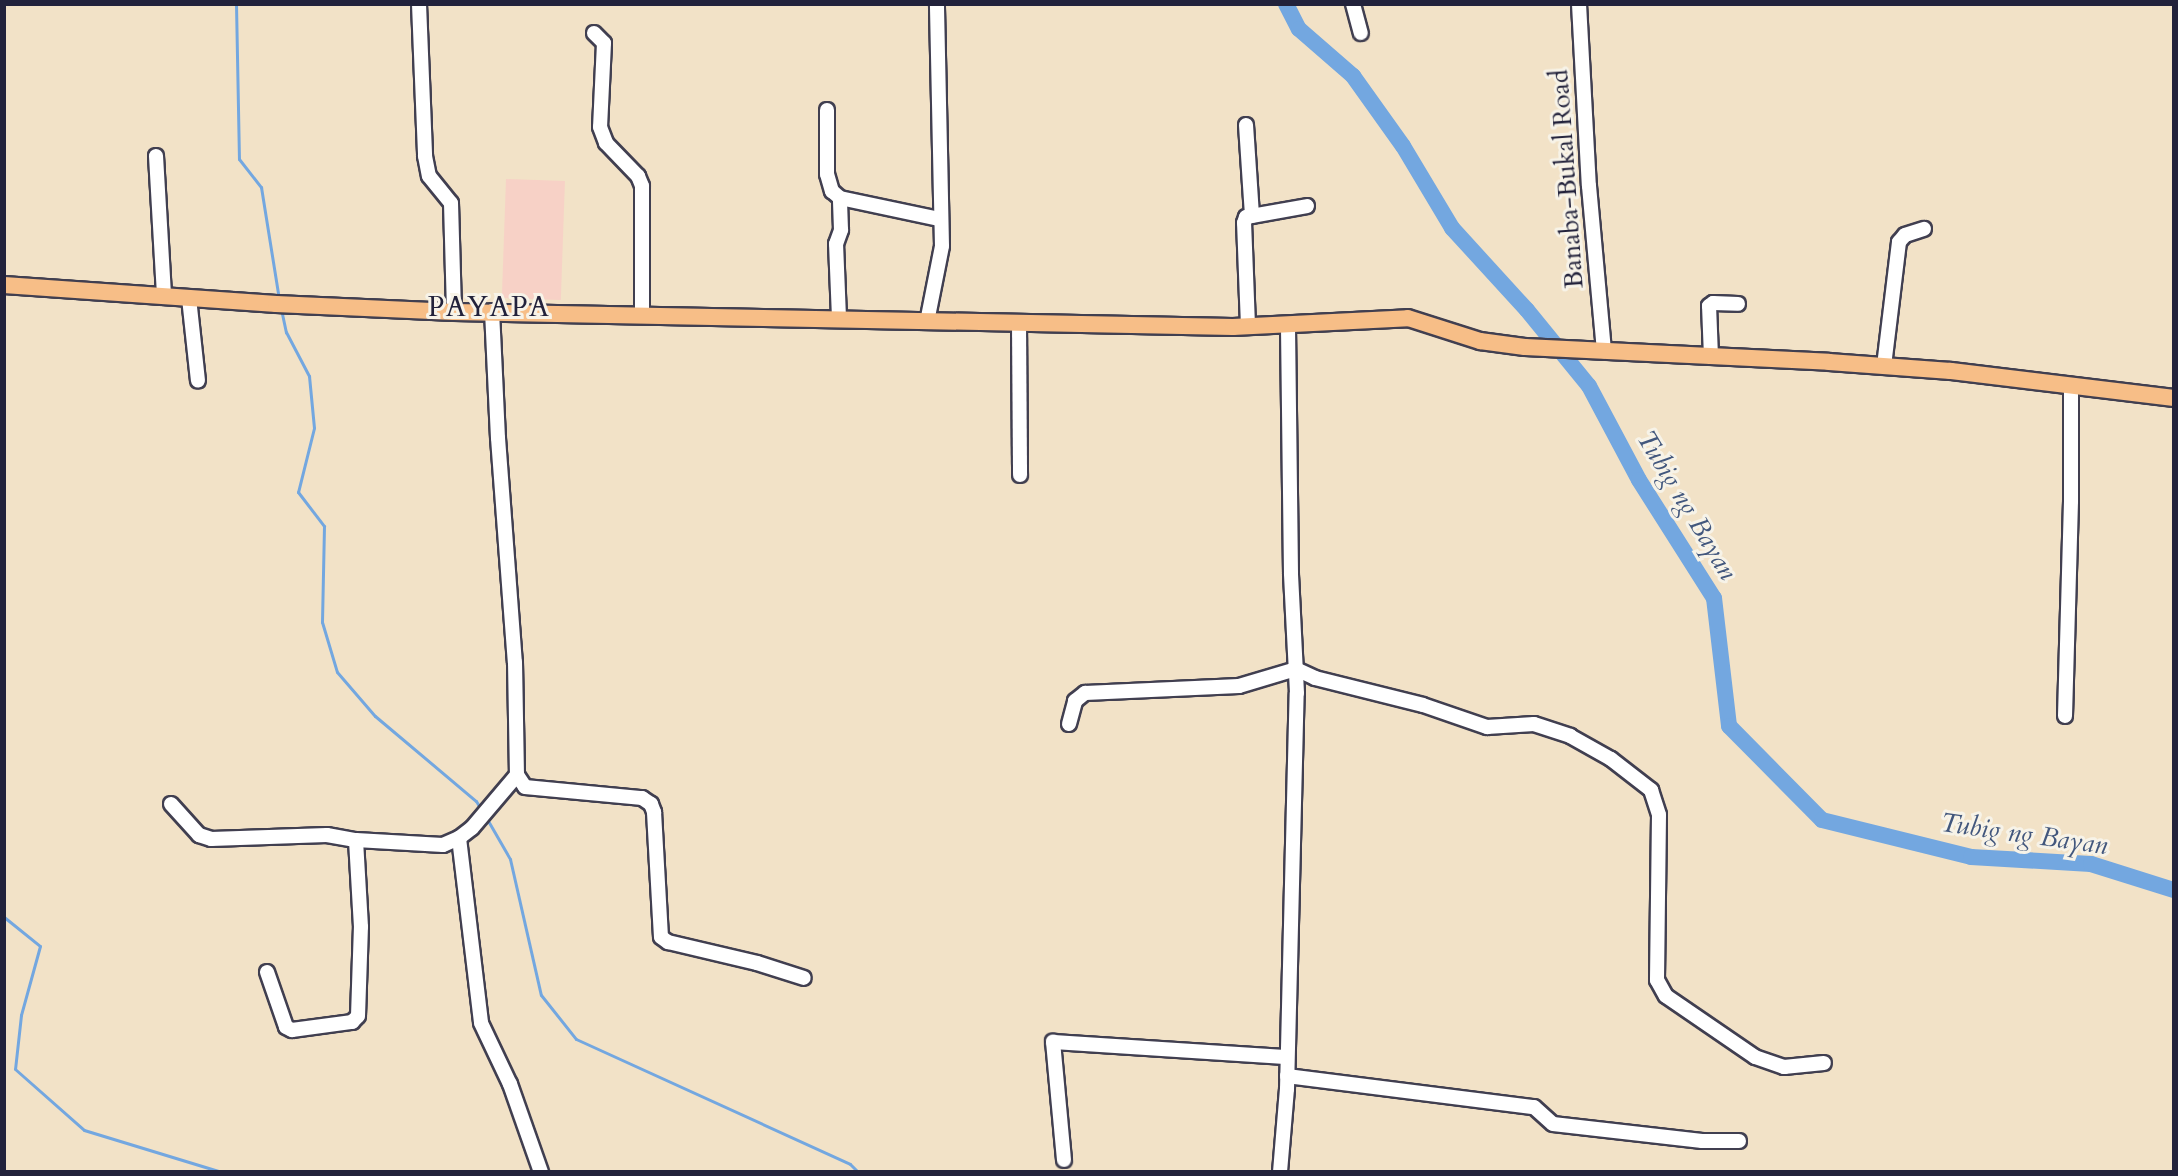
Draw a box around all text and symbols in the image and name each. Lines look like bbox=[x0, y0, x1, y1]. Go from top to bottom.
street label: Banaba-Bukal Road bbox=[1544, 68, 1590, 290]
district label: PAYAPA bbox=[428, 290, 550, 324]
water label: Tubig ng Bayan bbox=[1630, 424, 1744, 586]
water label: Tubig ng Bayan bbox=[1938, 806, 2110, 862]

